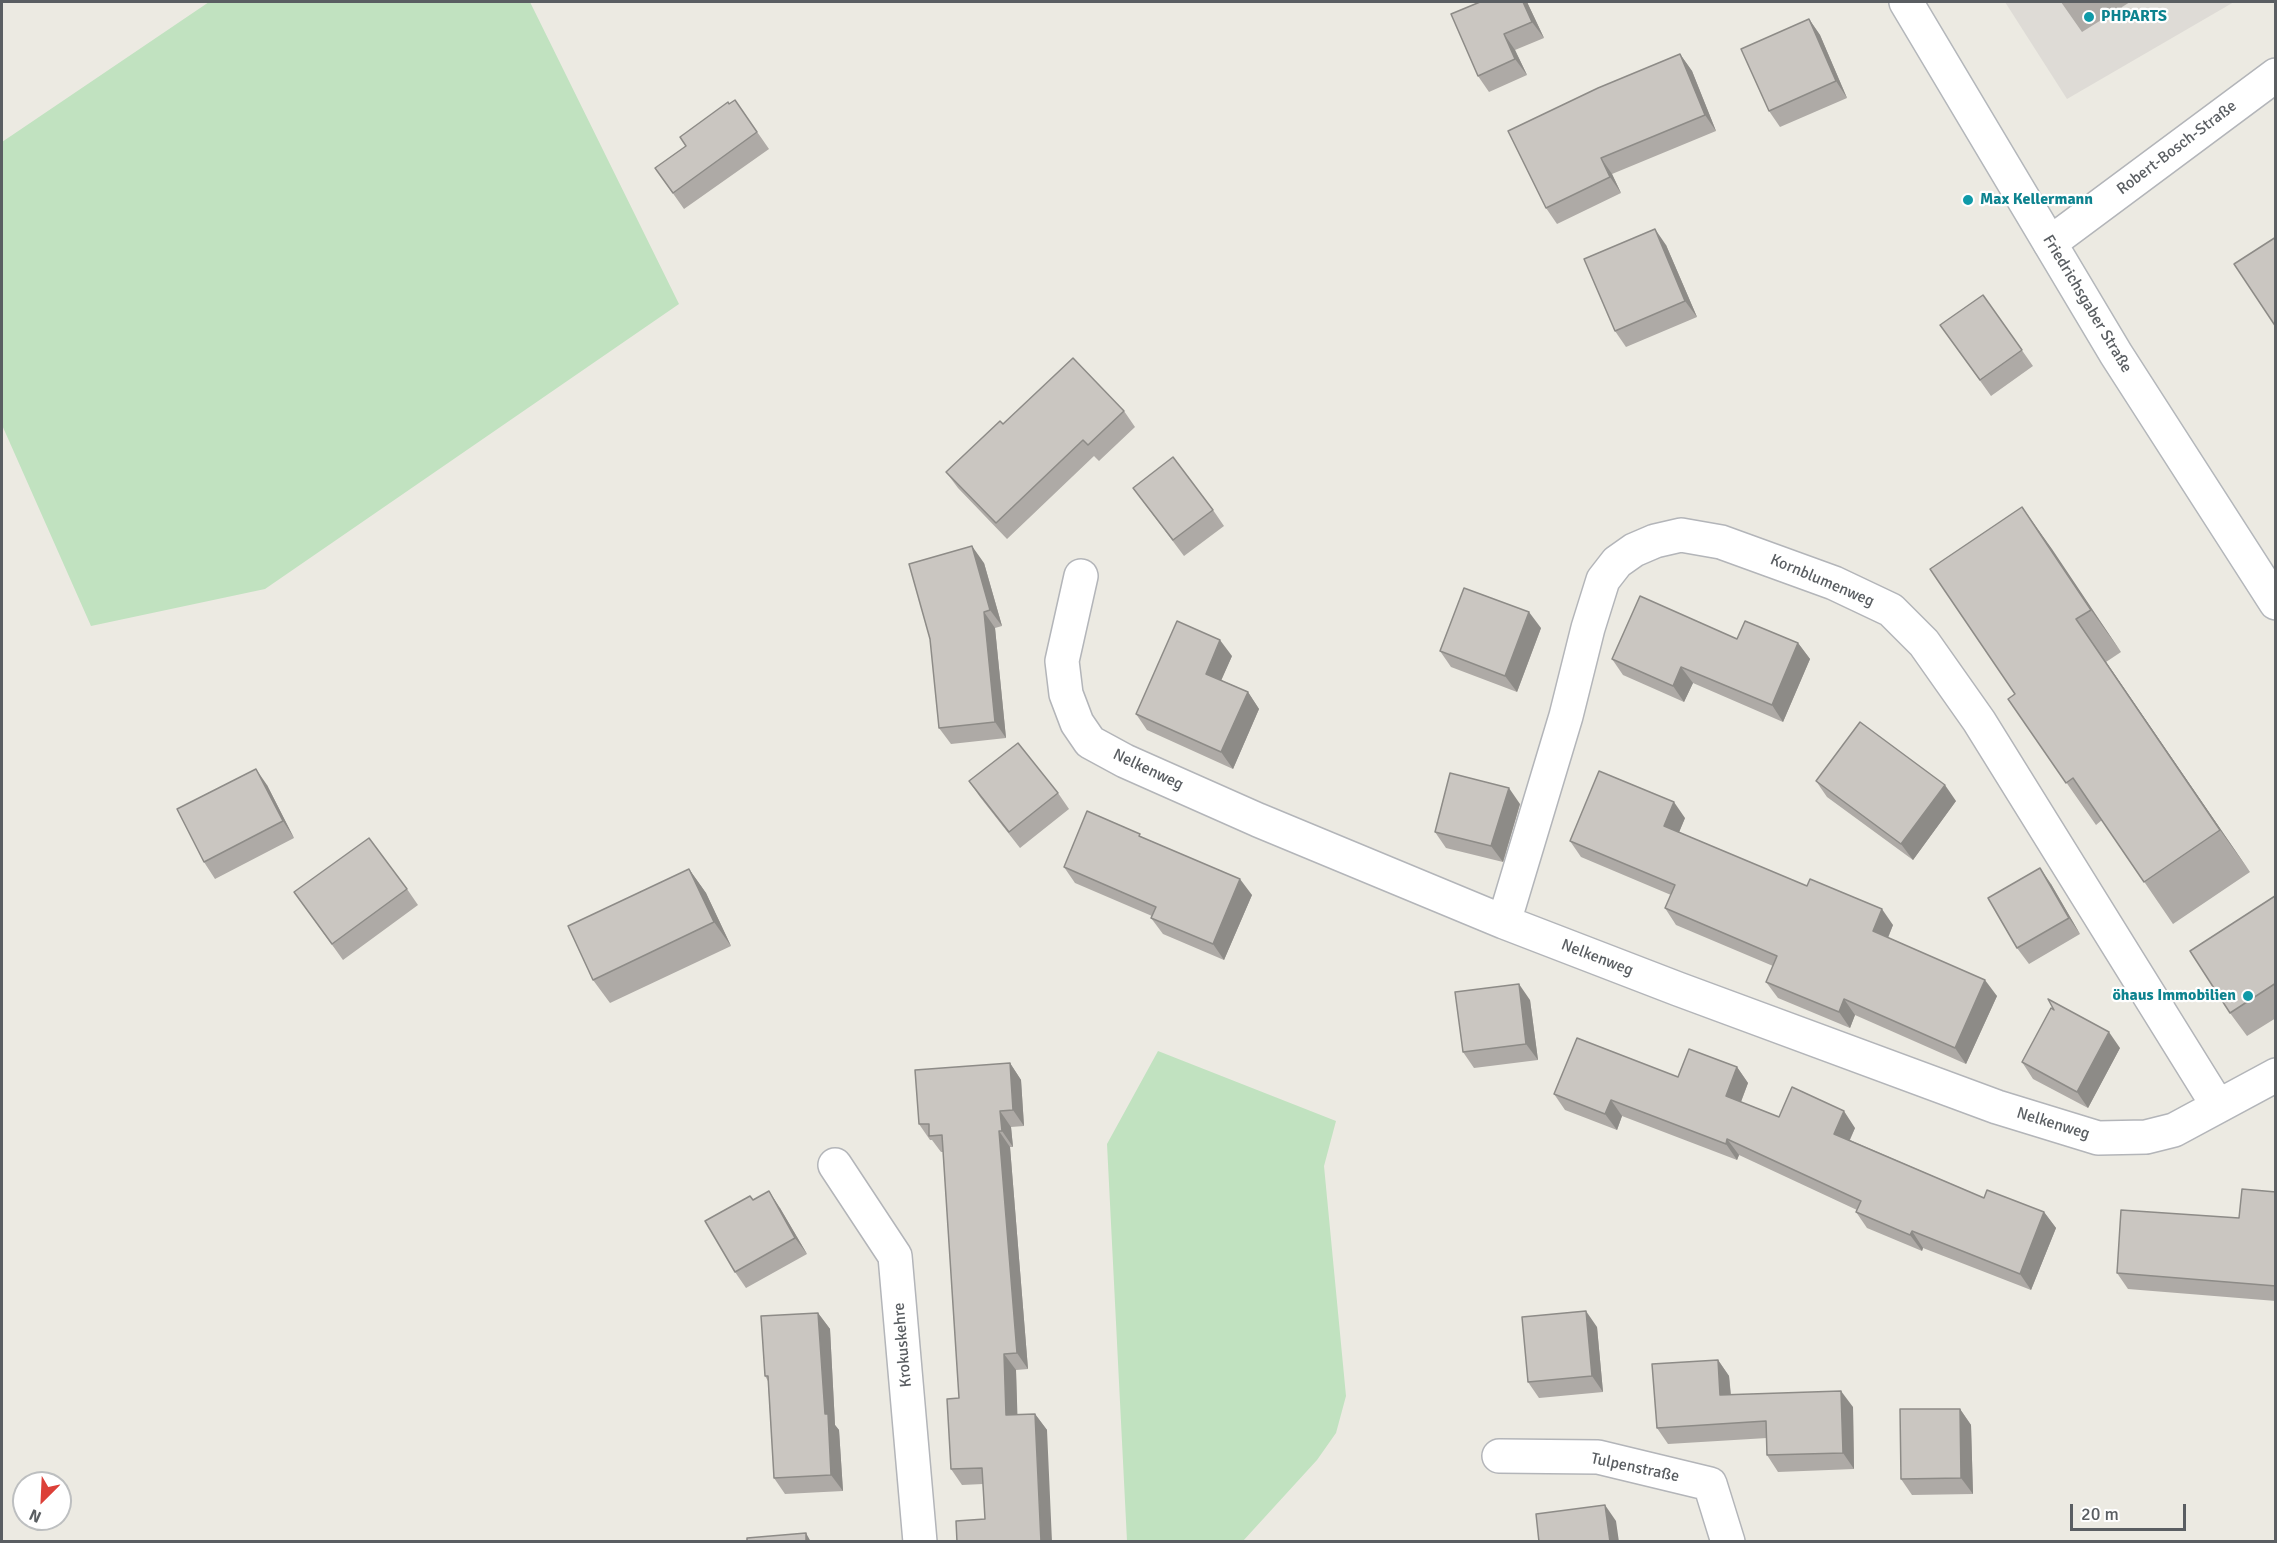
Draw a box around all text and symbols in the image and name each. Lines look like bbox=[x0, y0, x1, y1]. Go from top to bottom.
place label: PHPARTS bbox=[2101, 7, 2167, 27]
marker: PHPARTS bbox=[2082, 10, 2096, 24]
street label: Robert-Bosch-Straße bbox=[2113, 97, 2241, 199]
place label: Max Kellermann bbox=[1980, 190, 2093, 210]
marker: Max Kellermann bbox=[1961, 193, 1975, 207]
street label: Friedrichsgaber Straße bbox=[2038, 232, 2136, 376]
street label: Kornblumenweg bbox=[1767, 550, 1877, 612]
street label: Nelkenweg bbox=[1110, 745, 1186, 795]
street label: Nelkenweg bbox=[1558, 935, 1636, 981]
place label: öhaus Immobilien bbox=[2112, 986, 2236, 1006]
marker: öhaus Immobilien bbox=[2241, 989, 2255, 1003]
street label: Nelkenweg bbox=[2014, 1104, 2092, 1144]
street label: Krokuskehre bbox=[890, 1302, 916, 1388]
street label: Tulpenstraße bbox=[1589, 1449, 1681, 1487]
north arrow bbox=[12, 1471, 72, 1531]
scale bar bbox=[2073, 1492, 2188, 1530]
text: 20 m bbox=[2081, 1503, 2119, 1525]
text: N bbox=[26, 1504, 45, 1527]

